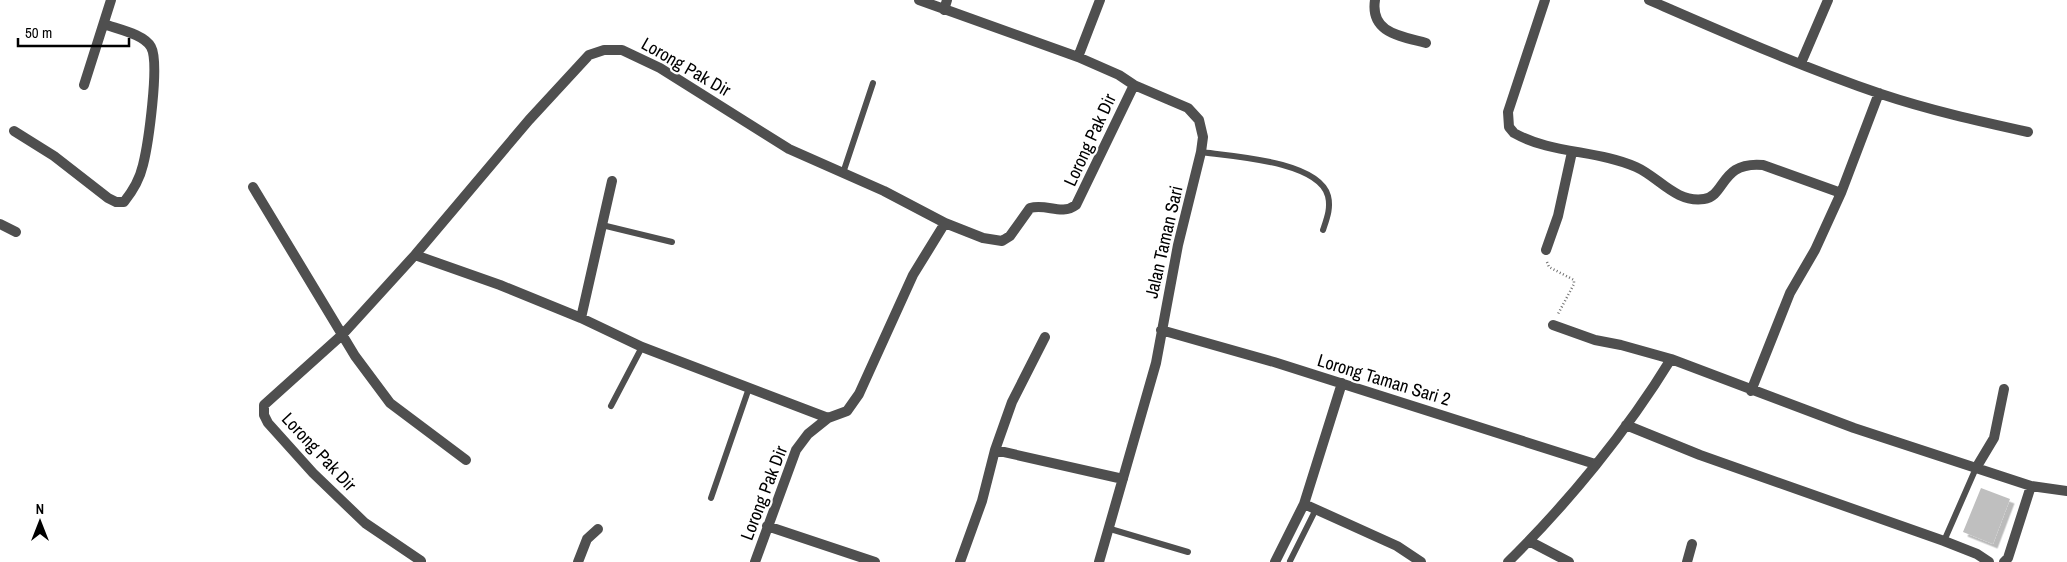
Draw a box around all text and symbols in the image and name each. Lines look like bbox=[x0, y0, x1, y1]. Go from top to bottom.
scale bar bbox=[18, 15, 129, 47]
text: 50 m bbox=[25, 22, 52, 43]
street label: Lorong Pak Dir bbox=[637, 31, 736, 102]
street label: Lorong Pak Dir bbox=[1057, 89, 1122, 190]
street label: Jalan Taman Sari bbox=[1138, 183, 1189, 301]
street label: Lorong Taman Sari 2 bbox=[1315, 347, 1454, 412]
street label: Lorong Pak Dir bbox=[276, 407, 362, 497]
street label: Lorong Pak Dir bbox=[734, 442, 793, 544]
north arrow bbox=[15, 497, 65, 547]
text: N bbox=[36, 500, 44, 518]

